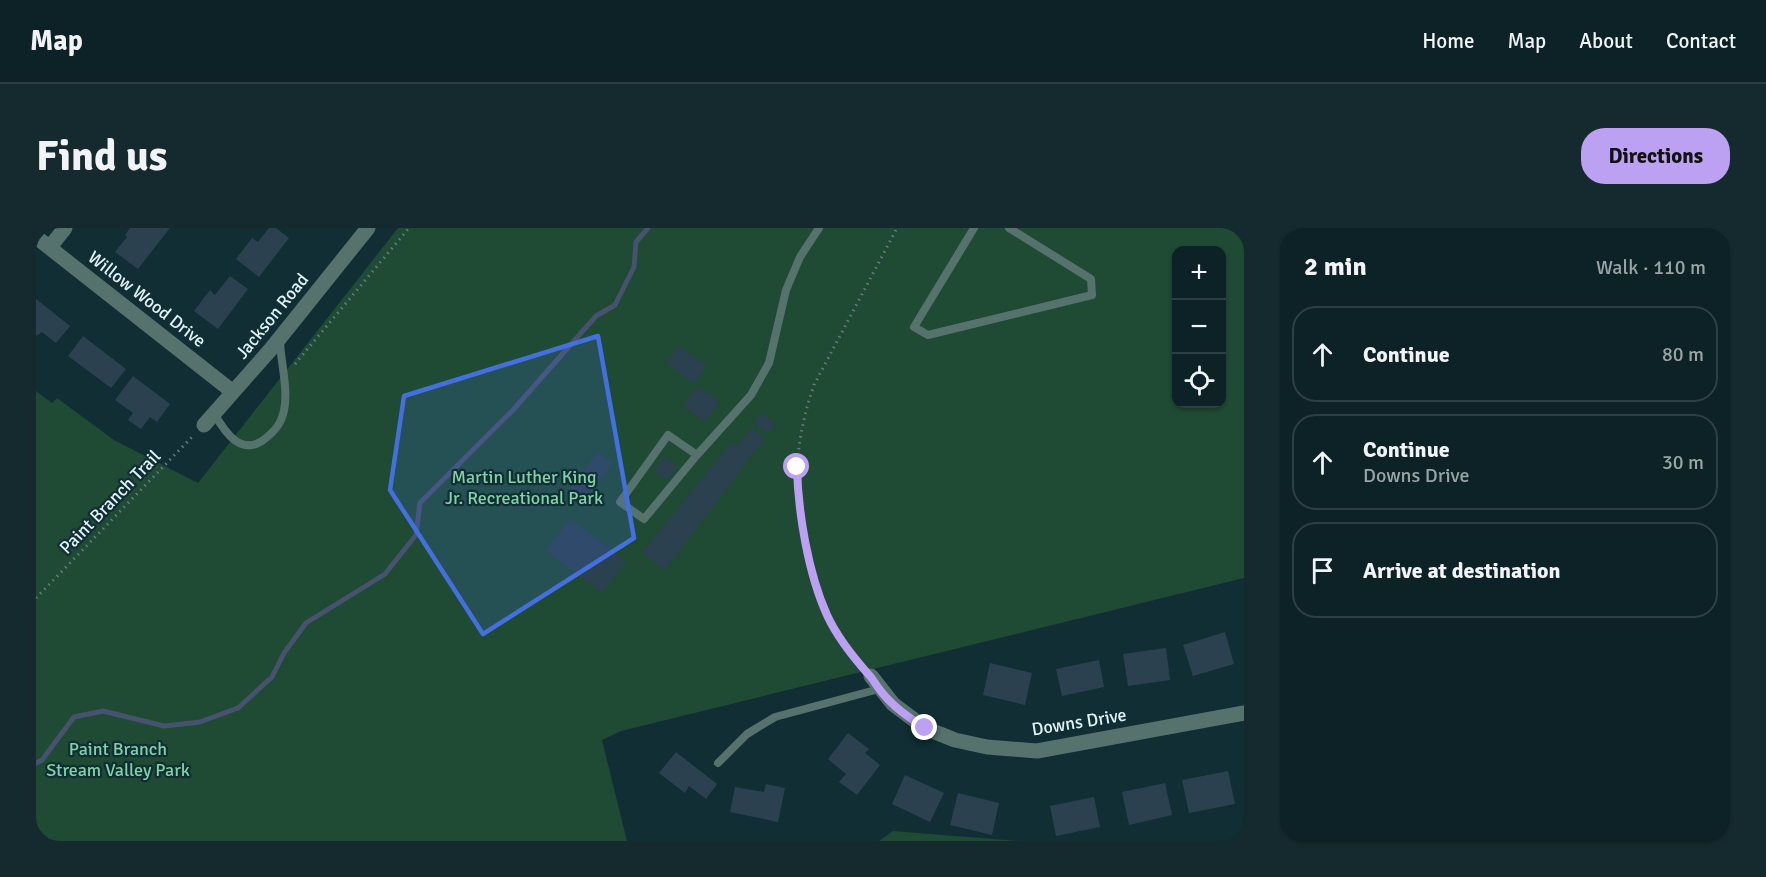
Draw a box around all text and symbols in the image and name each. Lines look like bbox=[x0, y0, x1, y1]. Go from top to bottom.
text: Map bbox=[30, 24, 83, 58]
text: Home bbox=[1422, 28, 1475, 54]
text: Map bbox=[1508, 28, 1546, 54]
text: About bbox=[1579, 28, 1633, 54]
text: Contact bbox=[1666, 28, 1736, 54]
button: Directions bbox=[1581, 128, 1730, 184]
text: Find us bbox=[36, 131, 167, 182]
street label: Willow Wood Drive bbox=[84, 246, 210, 352]
map controls bbox=[1172, 246, 1226, 408]
button: + bbox=[1172, 246, 1226, 300]
text: 2 min bbox=[1304, 251, 1367, 283]
text: Walk · 110 m bbox=[1596, 255, 1706, 280]
street label: Jackson Road bbox=[231, 269, 313, 363]
button: − bbox=[1172, 300, 1226, 354]
icon: ahead bbox=[1306, 338, 1339, 371]
text: Continue bbox=[1363, 341, 1450, 368]
text: 80 m bbox=[1662, 342, 1704, 367]
button: locate bbox=[1172, 354, 1226, 408]
text: Continue bbox=[1363, 436, 1450, 463]
street label: Paint Branch Trail bbox=[55, 445, 165, 559]
icon: ahead bbox=[1306, 446, 1339, 479]
text: 30 m bbox=[1662, 450, 1704, 475]
route start bbox=[783, 453, 809, 479]
text: Downs Drive bbox=[1363, 463, 1469, 488]
park label: Martin Luther King Jr. Recreational Park bbox=[445, 466, 603, 509]
icon: arrive bbox=[1306, 554, 1339, 587]
text: Arrive at destination bbox=[1363, 557, 1560, 584]
street label: Downs Drive bbox=[1030, 704, 1128, 740]
route end bbox=[911, 714, 937, 740]
park label: Paint Branch Stream Valley Park bbox=[46, 738, 190, 781]

